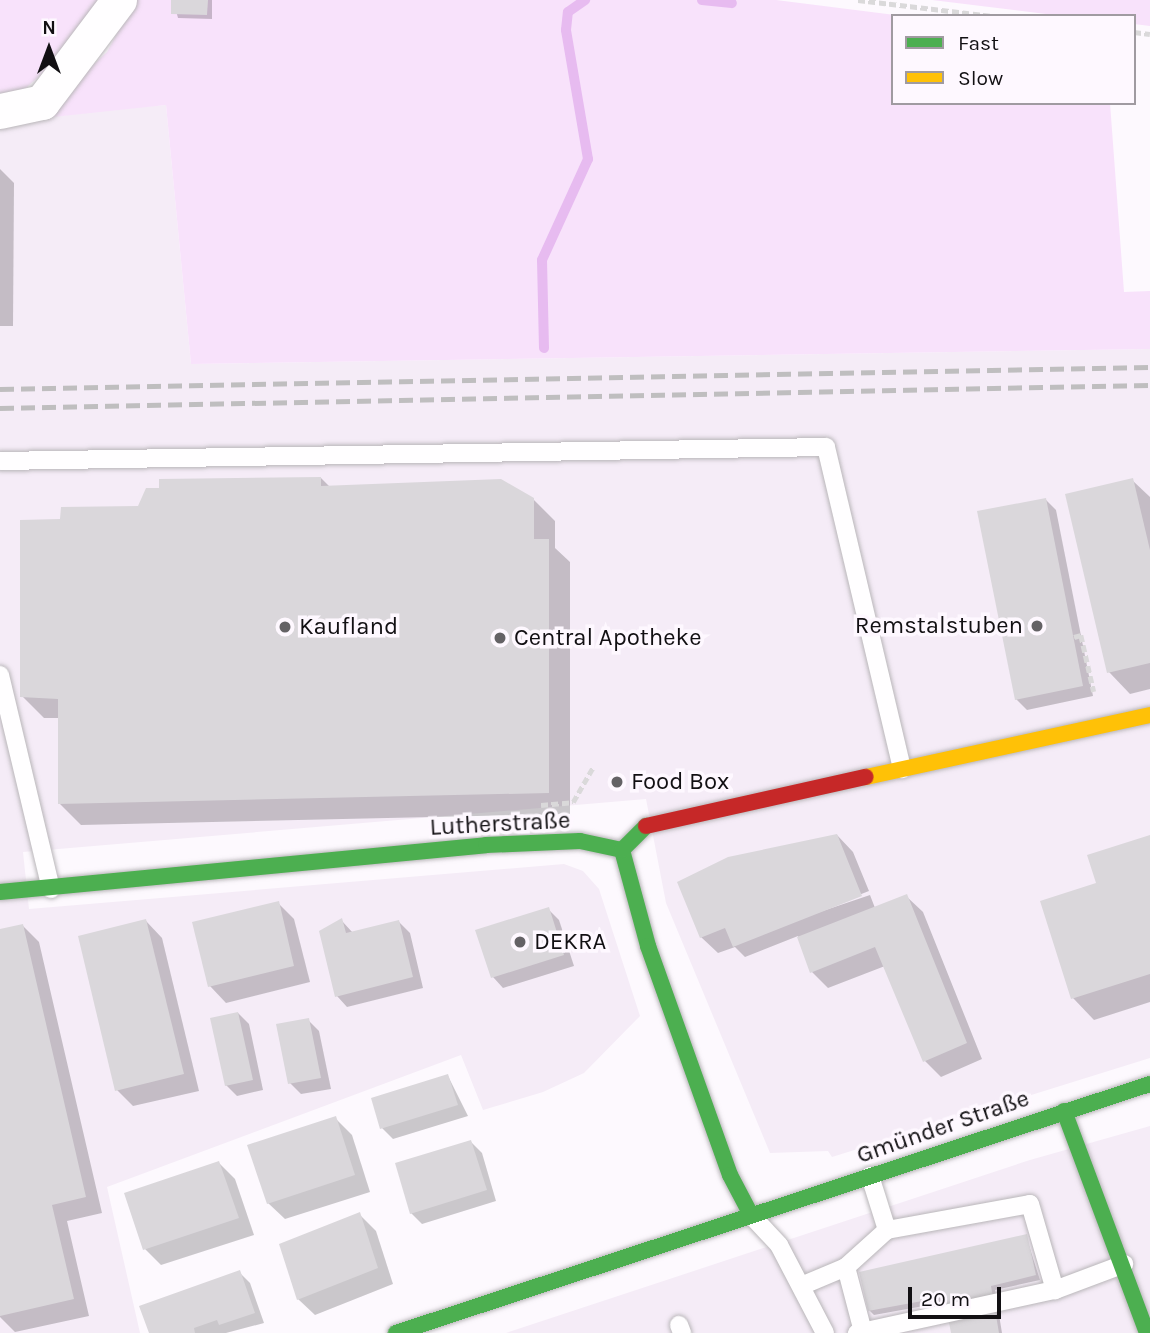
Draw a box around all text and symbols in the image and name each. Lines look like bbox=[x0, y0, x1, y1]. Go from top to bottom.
north arrow bbox=[14, 14, 84, 84]
legend bbox=[891, 14, 1136, 105]
text: N bbox=[42, 17, 56, 39]
text: Fast bbox=[958, 31, 999, 55]
text: Slow bbox=[958, 66, 1003, 90]
place label: Remstalstuben bbox=[855, 612, 1023, 640]
place label: Kaufland bbox=[299, 613, 398, 641]
marker: Remstalstuben bbox=[1029, 618, 1045, 634]
marker: Kaufland bbox=[277, 619, 293, 635]
place label: Central Apotheke bbox=[514, 624, 701, 652]
marker: Central Apotheke bbox=[492, 630, 508, 646]
place label: Food Box bbox=[631, 768, 729, 796]
marker: Food Box bbox=[609, 774, 625, 790]
street label: Lutherstraße bbox=[429, 806, 571, 842]
place label: DEKRA bbox=[534, 928, 606, 956]
marker: DEKRA bbox=[512, 934, 528, 950]
street label: Gmünder Straße bbox=[853, 1084, 1033, 1170]
scale bar bbox=[912, 1274, 1005, 1318]
text: 20 m bbox=[921, 1287, 970, 1311]

